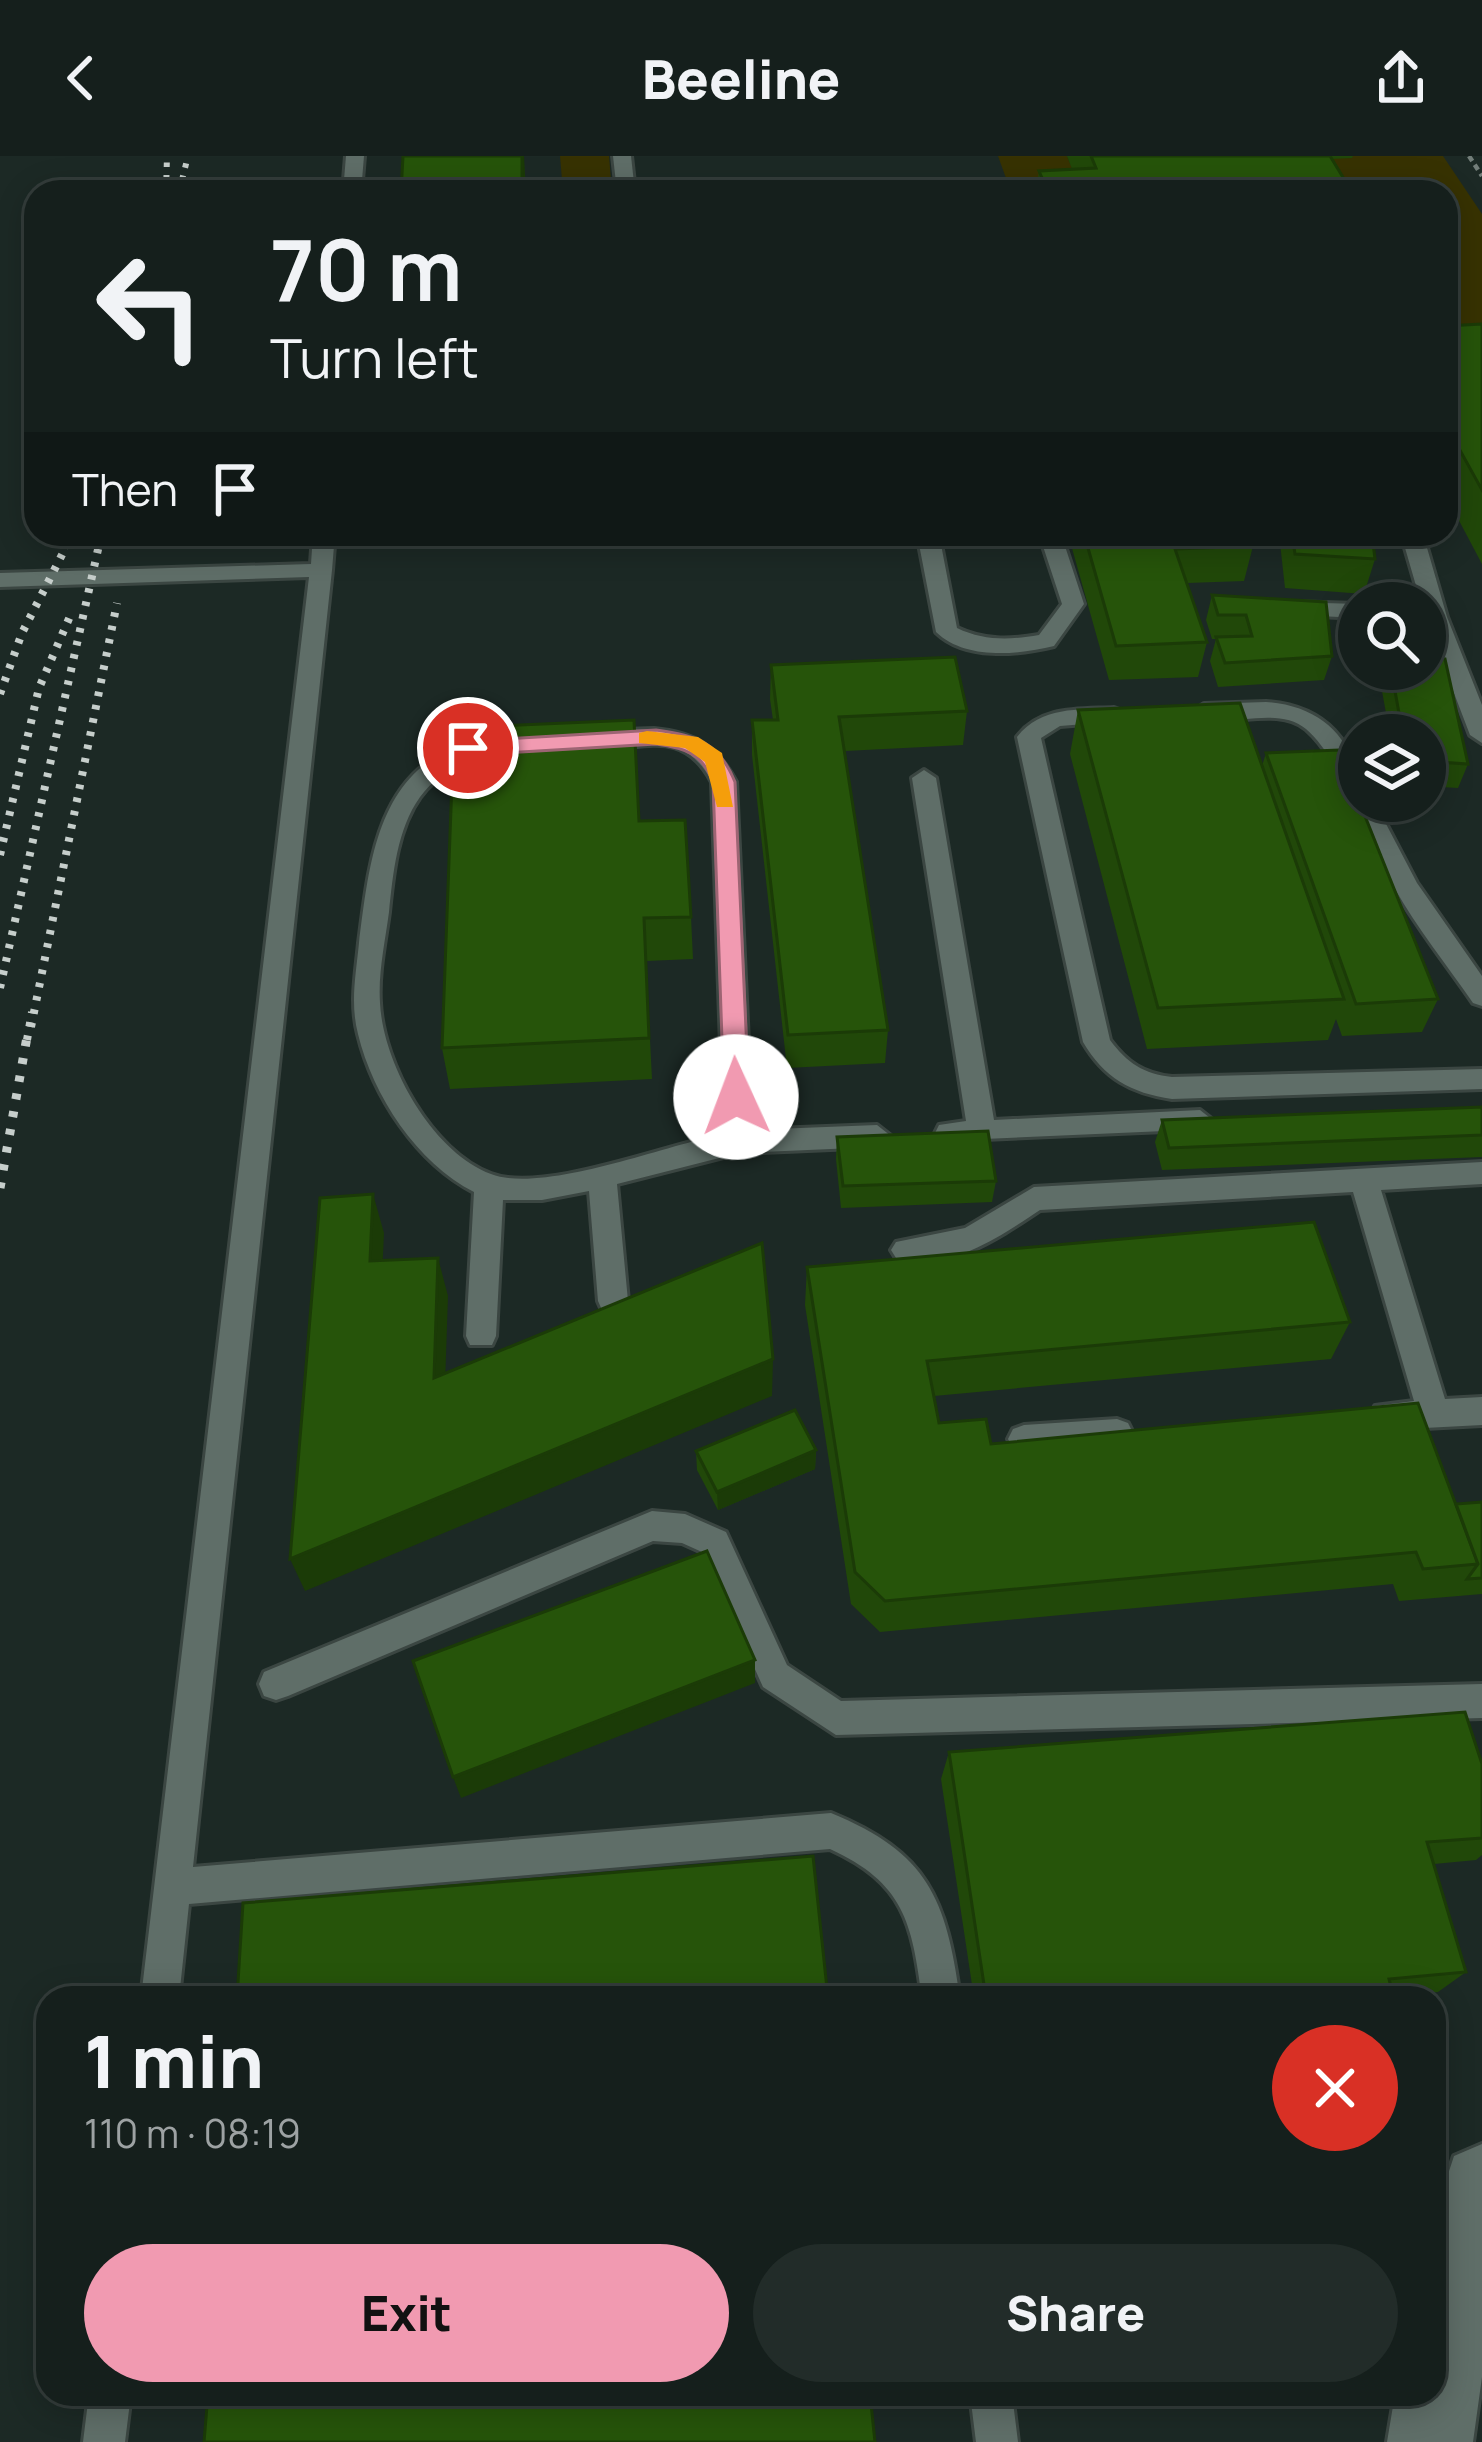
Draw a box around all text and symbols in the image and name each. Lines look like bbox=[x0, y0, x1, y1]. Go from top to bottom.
text: Beeline bbox=[642, 41, 840, 115]
icon: back bbox=[48, 45, 114, 111]
icon: share bbox=[1368, 45, 1434, 111]
text: 70 m bbox=[270, 211, 462, 326]
icon: left bbox=[72, 228, 228, 384]
text: Turn left bbox=[270, 320, 479, 394]
icon: arrive bbox=[202, 456, 268, 522]
text: Then bbox=[72, 458, 178, 520]
map controls bbox=[1338, 582, 1446, 822]
button: search bbox=[1338, 582, 1446, 690]
pin bbox=[417, 697, 519, 799]
button: layers bbox=[1338, 714, 1446, 822]
icon: arrive bbox=[435, 715, 501, 781]
position arrow bbox=[673, 1034, 799, 1160]
text: 1 min bbox=[84, 2011, 264, 2110]
button: close bbox=[1272, 2025, 1398, 2151]
text: 110 m · 08:19 bbox=[84, 2106, 301, 2160]
button: Exit bbox=[84, 2244, 729, 2382]
button: Share bbox=[753, 2244, 1398, 2382]

